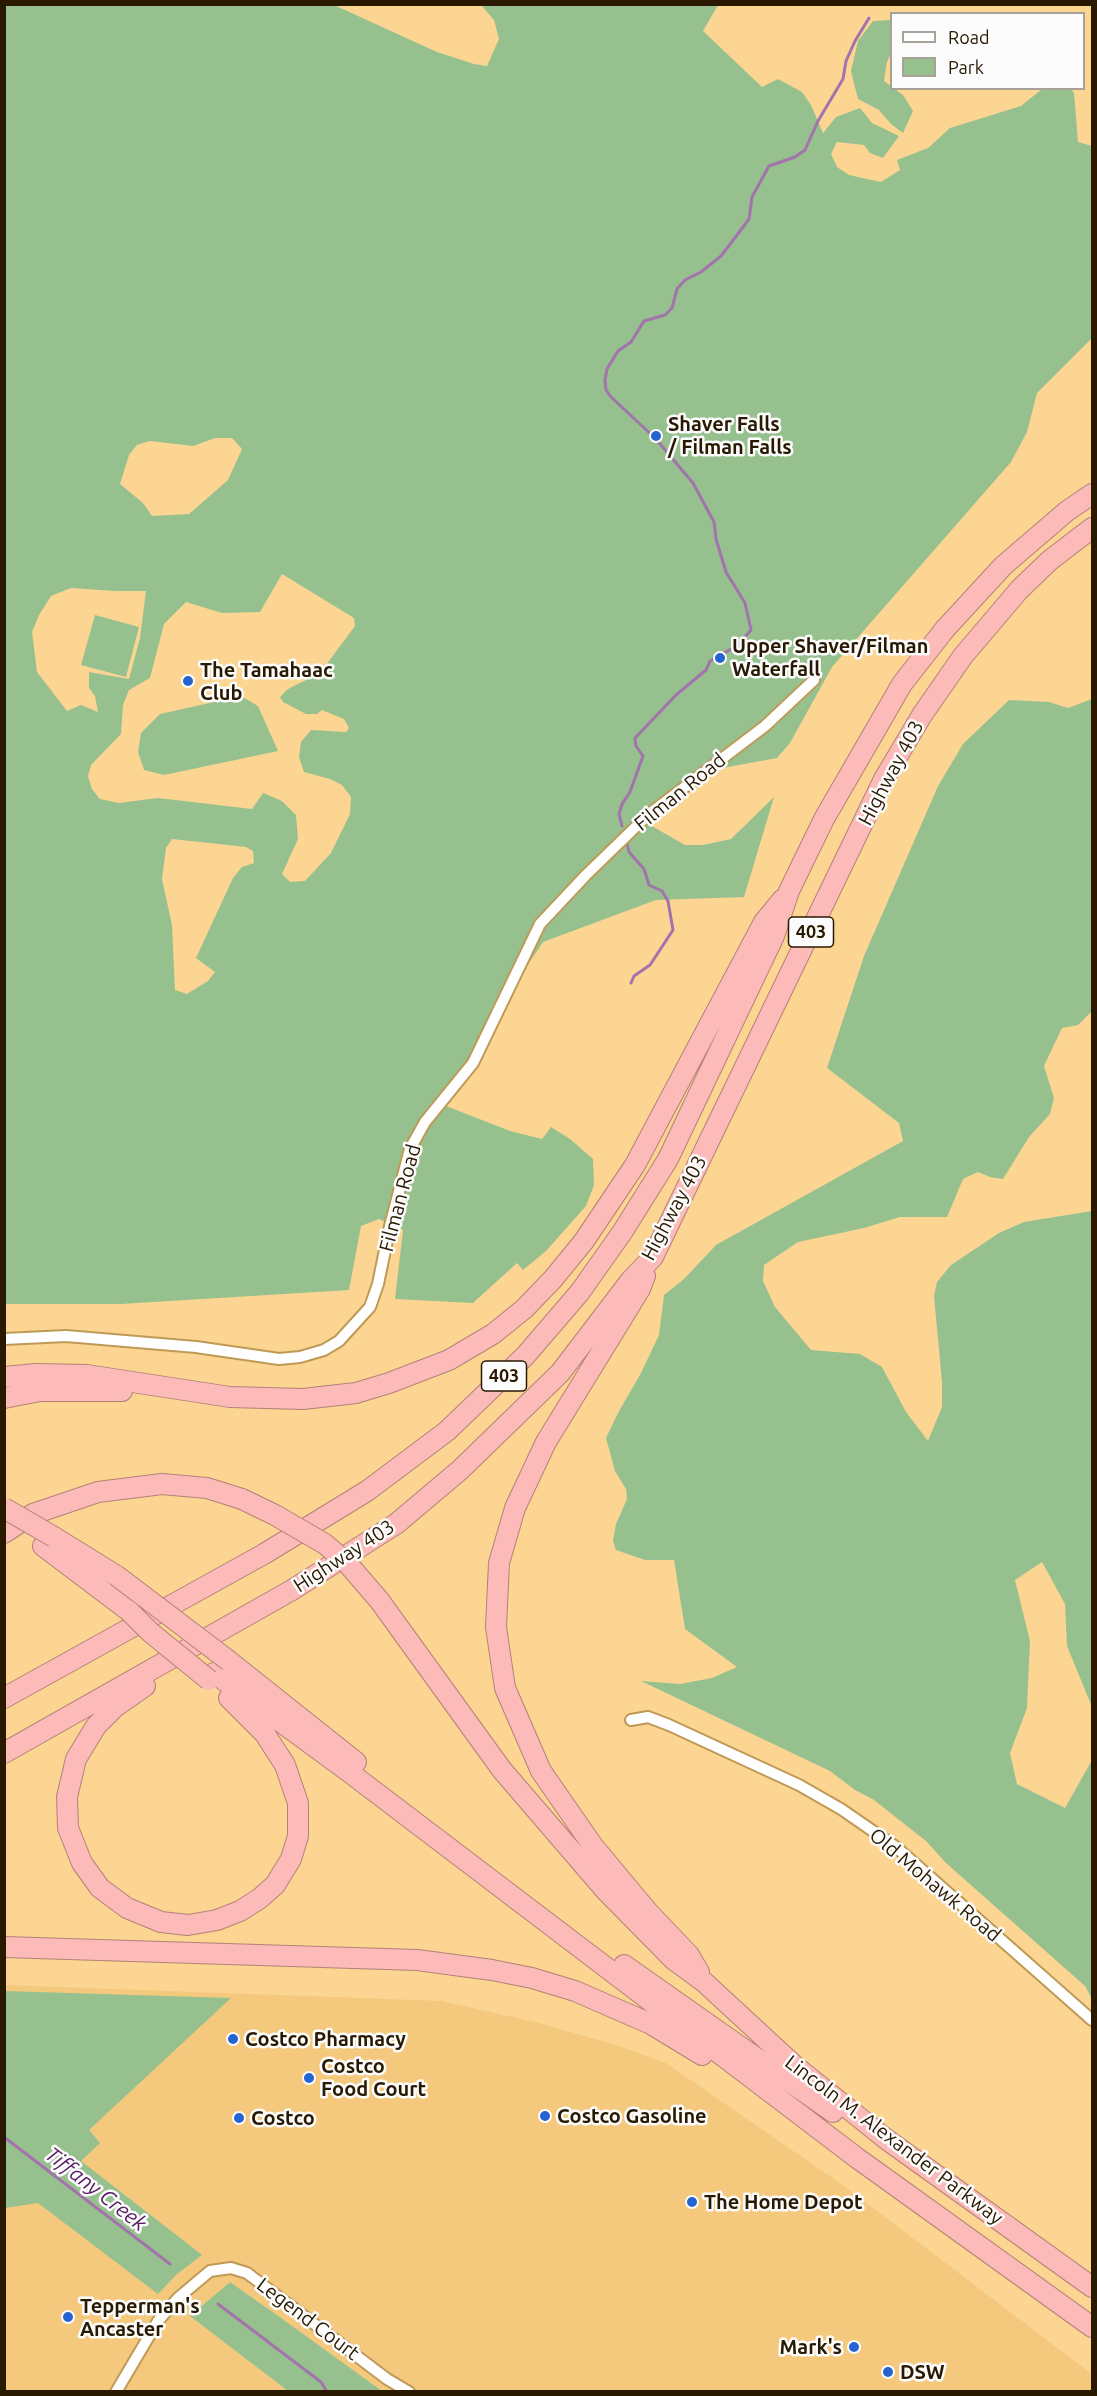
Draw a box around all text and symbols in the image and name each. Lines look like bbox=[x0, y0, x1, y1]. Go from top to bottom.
legend bbox=[890, 12, 1085, 90]
text: Road bbox=[948, 27, 990, 47]
text: Park bbox=[948, 57, 984, 77]
place label: Shaver Falls / Filman Falls bbox=[668, 412, 792, 459]
marker: Shaver Falls / Filman Falls bbox=[649, 429, 663, 443]
place label: Upper Shaver/Filman Waterfall bbox=[732, 634, 928, 681]
marker: Upper Shaver/Filman Waterfall bbox=[713, 651, 727, 665]
place label: The Tamahaac Club bbox=[200, 658, 333, 705]
marker: The Tamahaac Club bbox=[181, 674, 195, 688]
street label: Highway 403 bbox=[853, 716, 929, 830]
street label: Filman Road bbox=[630, 748, 730, 836]
road number: 403 bbox=[788, 917, 834, 947]
street label: Filman Road bbox=[374, 1142, 426, 1254]
street label: Highway 403 bbox=[636, 1151, 712, 1265]
road number: 403 bbox=[482, 1361, 526, 1391]
street label: Highway 403 bbox=[289, 1514, 399, 1598]
street label: Old Mohawk Road bbox=[864, 1823, 1006, 1947]
place label: Costco Pharmacy bbox=[245, 2027, 406, 2051]
marker: Costco Pharmacy bbox=[226, 2032, 240, 2046]
street label: Lincoln M. Alexander Parkway bbox=[780, 2050, 1008, 2230]
place label: Costco Food Court bbox=[321, 2054, 426, 2101]
marker: Costco Food Court bbox=[302, 2071, 316, 2085]
place label: Costco Gasoline bbox=[557, 2104, 707, 2128]
place label: Costco bbox=[251, 2106, 315, 2130]
marker: Costco Gasoline bbox=[538, 2109, 552, 2123]
marker: Costco bbox=[232, 2111, 246, 2125]
water label: Tiffany Creek bbox=[40, 2142, 152, 2236]
place label: The Home Depot bbox=[704, 2190, 863, 2214]
marker: The Home Depot bbox=[685, 2195, 699, 2209]
street label: Legend Court bbox=[252, 2273, 364, 2365]
place label: Tepperman's Ancaster bbox=[80, 2294, 200, 2341]
marker: Tepperman's Ancaster bbox=[61, 2310, 75, 2324]
place label: Mark's bbox=[780, 2335, 842, 2359]
marker: Mark's bbox=[847, 2340, 861, 2354]
place label: DSW bbox=[900, 2360, 945, 2384]
marker: DSW bbox=[881, 2365, 895, 2379]

